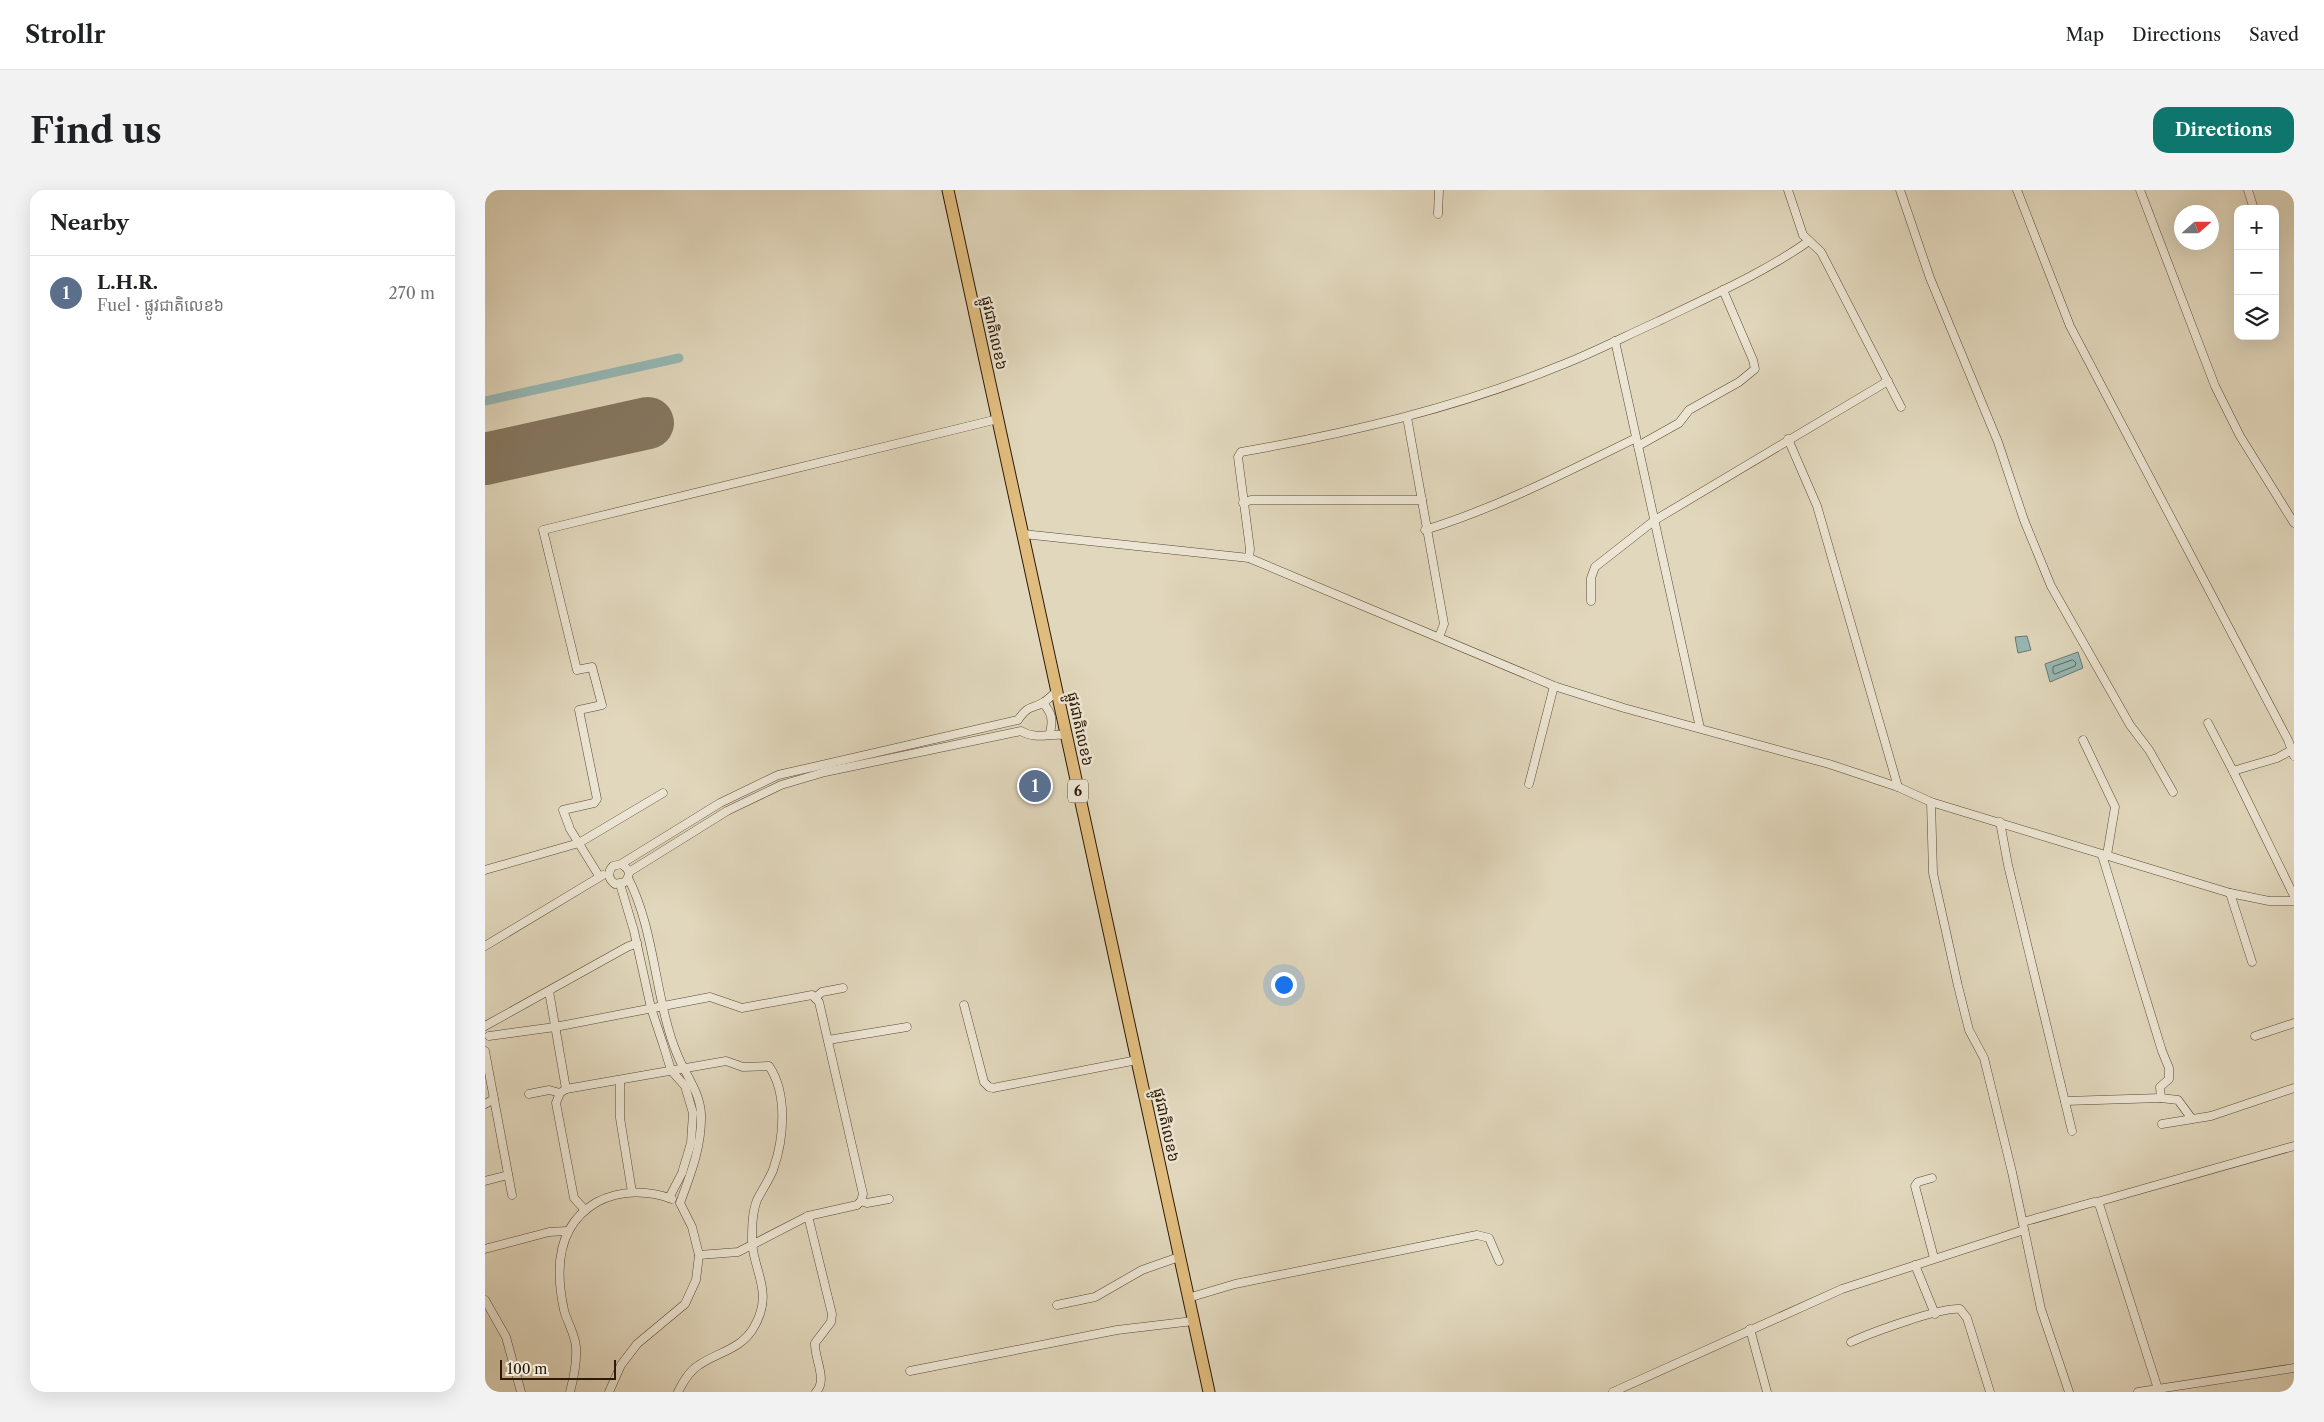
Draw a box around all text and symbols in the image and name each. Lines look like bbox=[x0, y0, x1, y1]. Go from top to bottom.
text: Strollr bbox=[25, 20, 105, 49]
text: Map bbox=[2065, 24, 2104, 46]
text: Directions bbox=[2132, 24, 2221, 46]
text: Saved bbox=[2249, 24, 2299, 46]
button: Directions bbox=[2153, 107, 2294, 153]
text: Find us bbox=[30, 109, 162, 152]
north arrow bbox=[2174, 205, 2219, 250]
map controls bbox=[2234, 205, 2279, 340]
button: + bbox=[2234, 205, 2279, 250]
text: Nearby bbox=[50, 210, 129, 235]
button: − bbox=[2234, 250, 2279, 295]
text: L.H.R. bbox=[97, 271, 158, 294]
text: 1 bbox=[62, 283, 70, 303]
text: 270 m bbox=[389, 283, 435, 303]
street label: ផ្លូវជាតិលេខ៦ bbox=[973, 294, 1012, 373]
text: Fuel · ផ្លូវជាតិលេខ៦ bbox=[97, 295, 224, 315]
button: layers bbox=[2234, 295, 2279, 340]
street label: ផ្លូវជាតិលេខ៦ bbox=[1059, 690, 1098, 769]
pin: 1 bbox=[1019, 767, 1051, 805]
road number: 6 bbox=[1068, 780, 1088, 802]
your location bbox=[1271, 972, 1297, 998]
street label: ផ្លូវជាតិលេខ៦ bbox=[1145, 1086, 1184, 1165]
scale bar bbox=[500, 1357, 616, 1380]
text: 100 m bbox=[507, 1360, 547, 1378]

